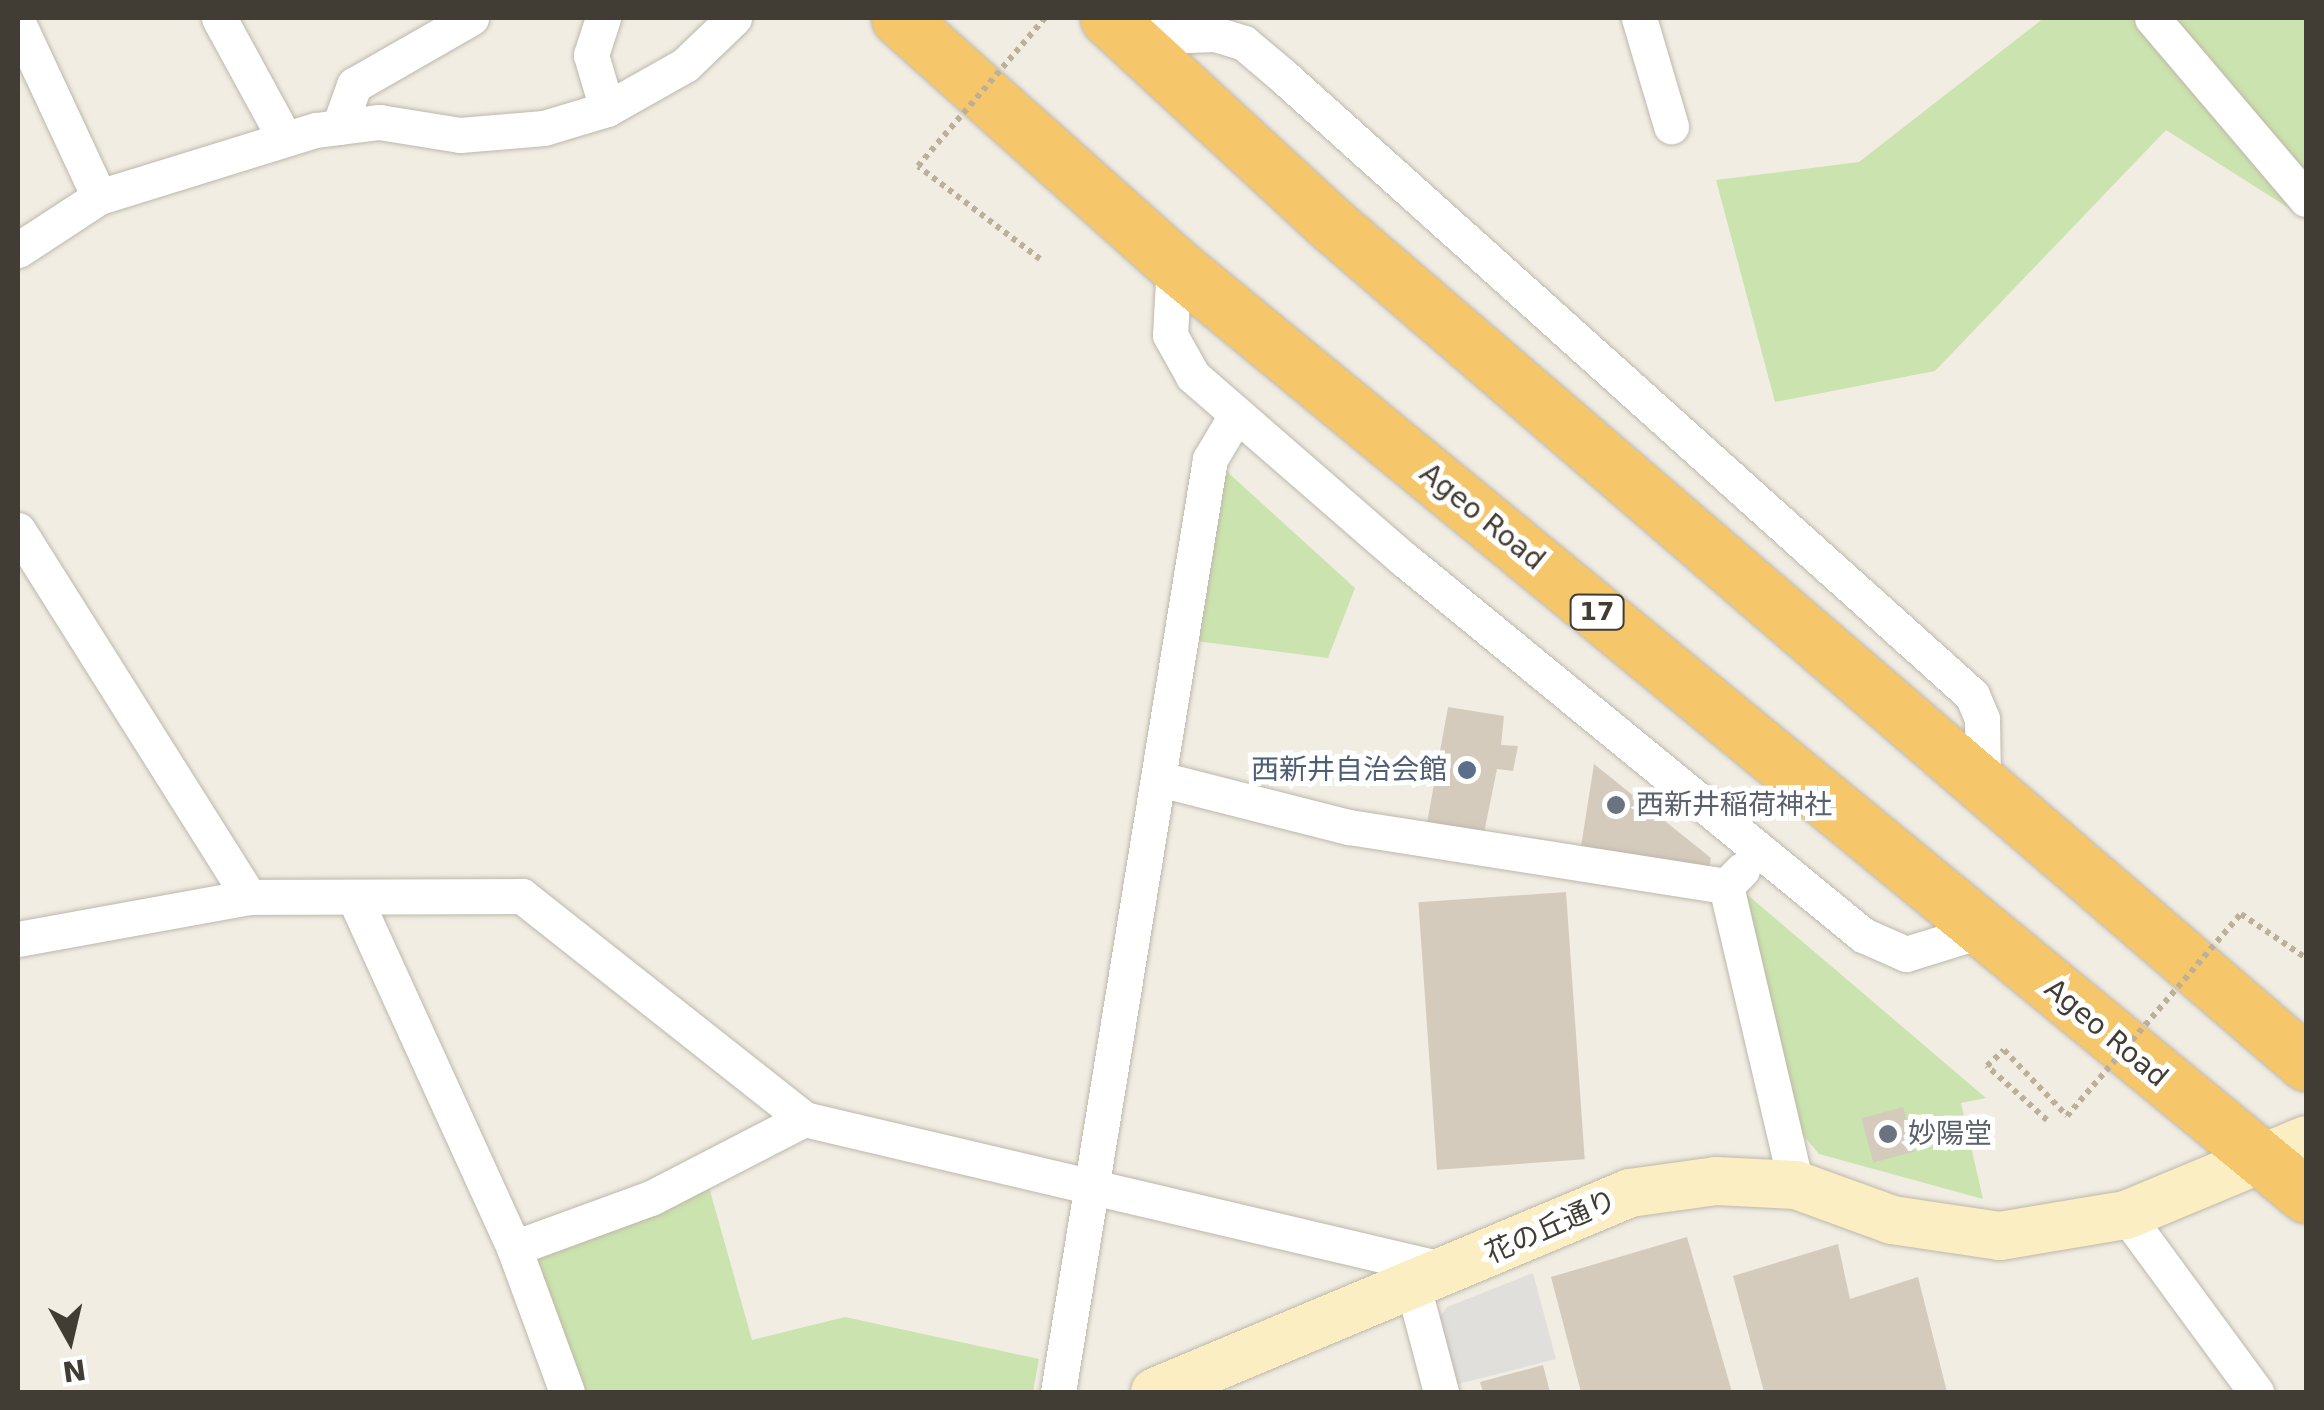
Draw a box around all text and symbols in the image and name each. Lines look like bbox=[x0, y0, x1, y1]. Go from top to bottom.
street label: Ageo Road bbox=[1413, 457, 1551, 577]
road number: 17 bbox=[1570, 592, 1624, 632]
place label: 西新井自治会館 bbox=[1251, 753, 1447, 787]
marker: 西新井自治会館 bbox=[1456, 759, 1478, 781]
place label: 西新井稲荷神社 bbox=[1636, 788, 1832, 822]
marker: 西新井稲荷神社 bbox=[1605, 794, 1627, 816]
street label: Ageo Road bbox=[2038, 972, 2174, 1094]
place label: 妙陽堂 bbox=[1908, 1117, 1992, 1151]
marker: 妙陽堂 bbox=[1877, 1123, 1899, 1145]
street label: 花の丘通り bbox=[1480, 1183, 1622, 1271]
north arrow bbox=[20, 1290, 120, 1390]
text: N bbox=[60, 1352, 88, 1388]

